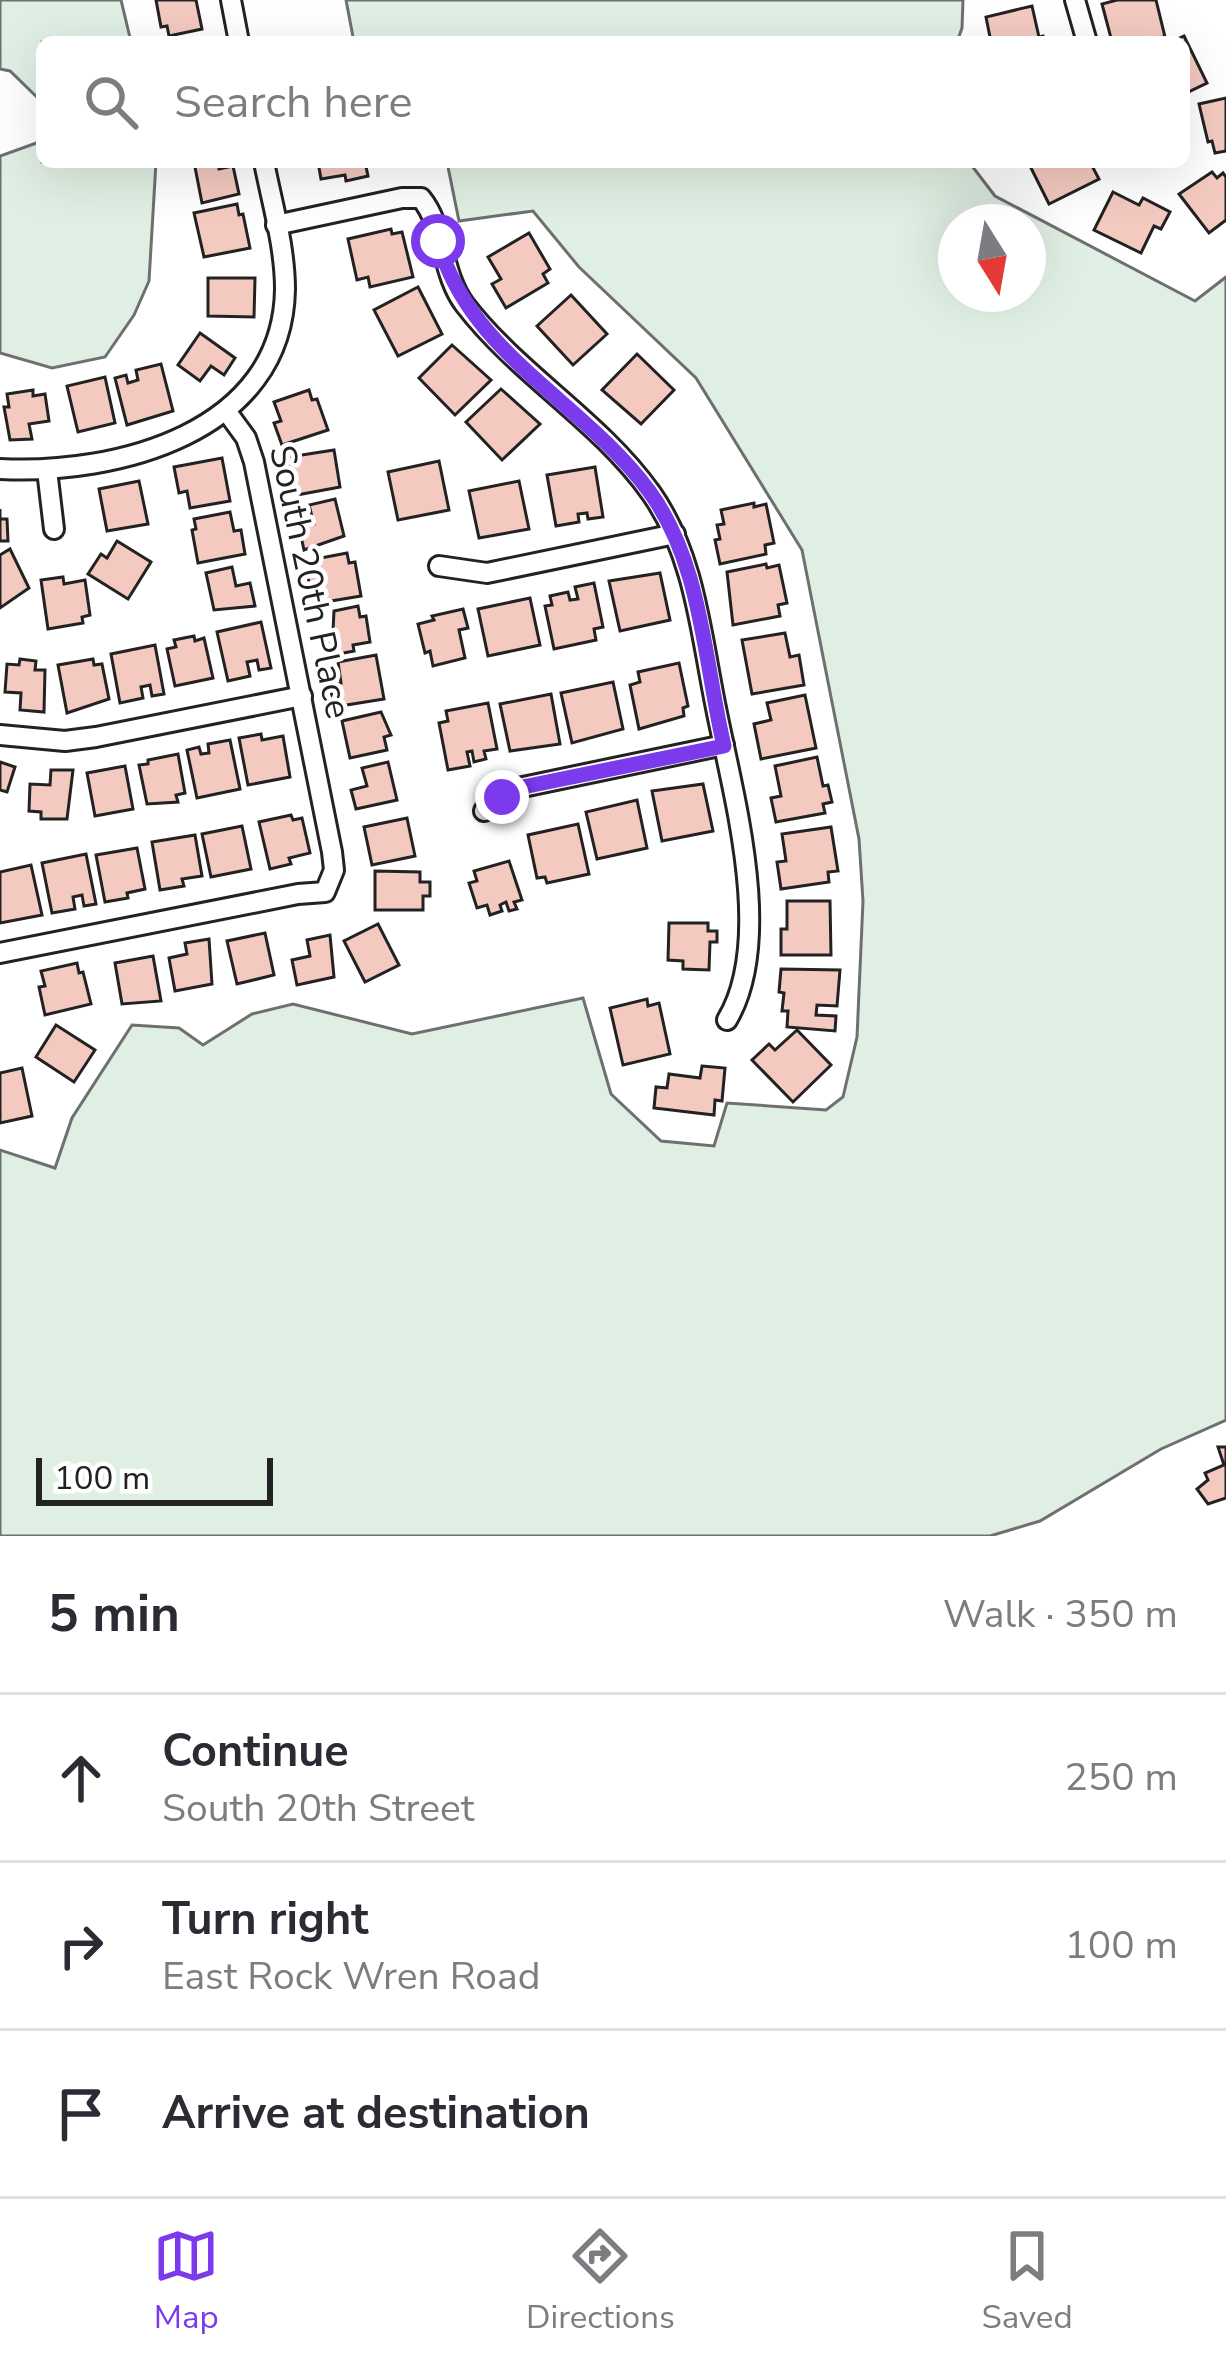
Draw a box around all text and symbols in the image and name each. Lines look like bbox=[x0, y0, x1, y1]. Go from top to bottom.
search box bbox=[36, 36, 1190, 168]
icon: search bbox=[78, 69, 144, 135]
text: Search here bbox=[174, 72, 413, 133]
north arrow bbox=[938, 204, 1046, 312]
route start bbox=[411, 214, 465, 268]
street label: South 20th Place bbox=[257, 441, 363, 723]
route end bbox=[475, 770, 529, 824]
scale bar bbox=[36, 1452, 273, 1505]
text: 100 m bbox=[54, 1456, 150, 1501]
text: 5 min bbox=[48, 1579, 180, 1649]
text: Walk · 350 m bbox=[943, 1588, 1178, 1641]
text: Continue bbox=[162, 1721, 349, 1782]
icon: ahead bbox=[48, 1745, 114, 1811]
text: 250 m bbox=[1064, 1751, 1178, 1804]
text: South 20th Street bbox=[162, 1782, 474, 1835]
text: Turn right bbox=[162, 1889, 369, 1950]
icon: right bbox=[48, 1913, 114, 1979]
text: 100 m bbox=[1064, 1919, 1178, 1972]
text: East Rock Wren Road bbox=[162, 1950, 540, 2003]
icon: arrive bbox=[48, 2081, 114, 2147]
text: Arrive at destination bbox=[162, 2083, 590, 2144]
tab: Map bbox=[153, 2223, 219, 2340]
tab: Directions bbox=[526, 2223, 675, 2340]
tab: Saved bbox=[981, 2223, 1073, 2340]

